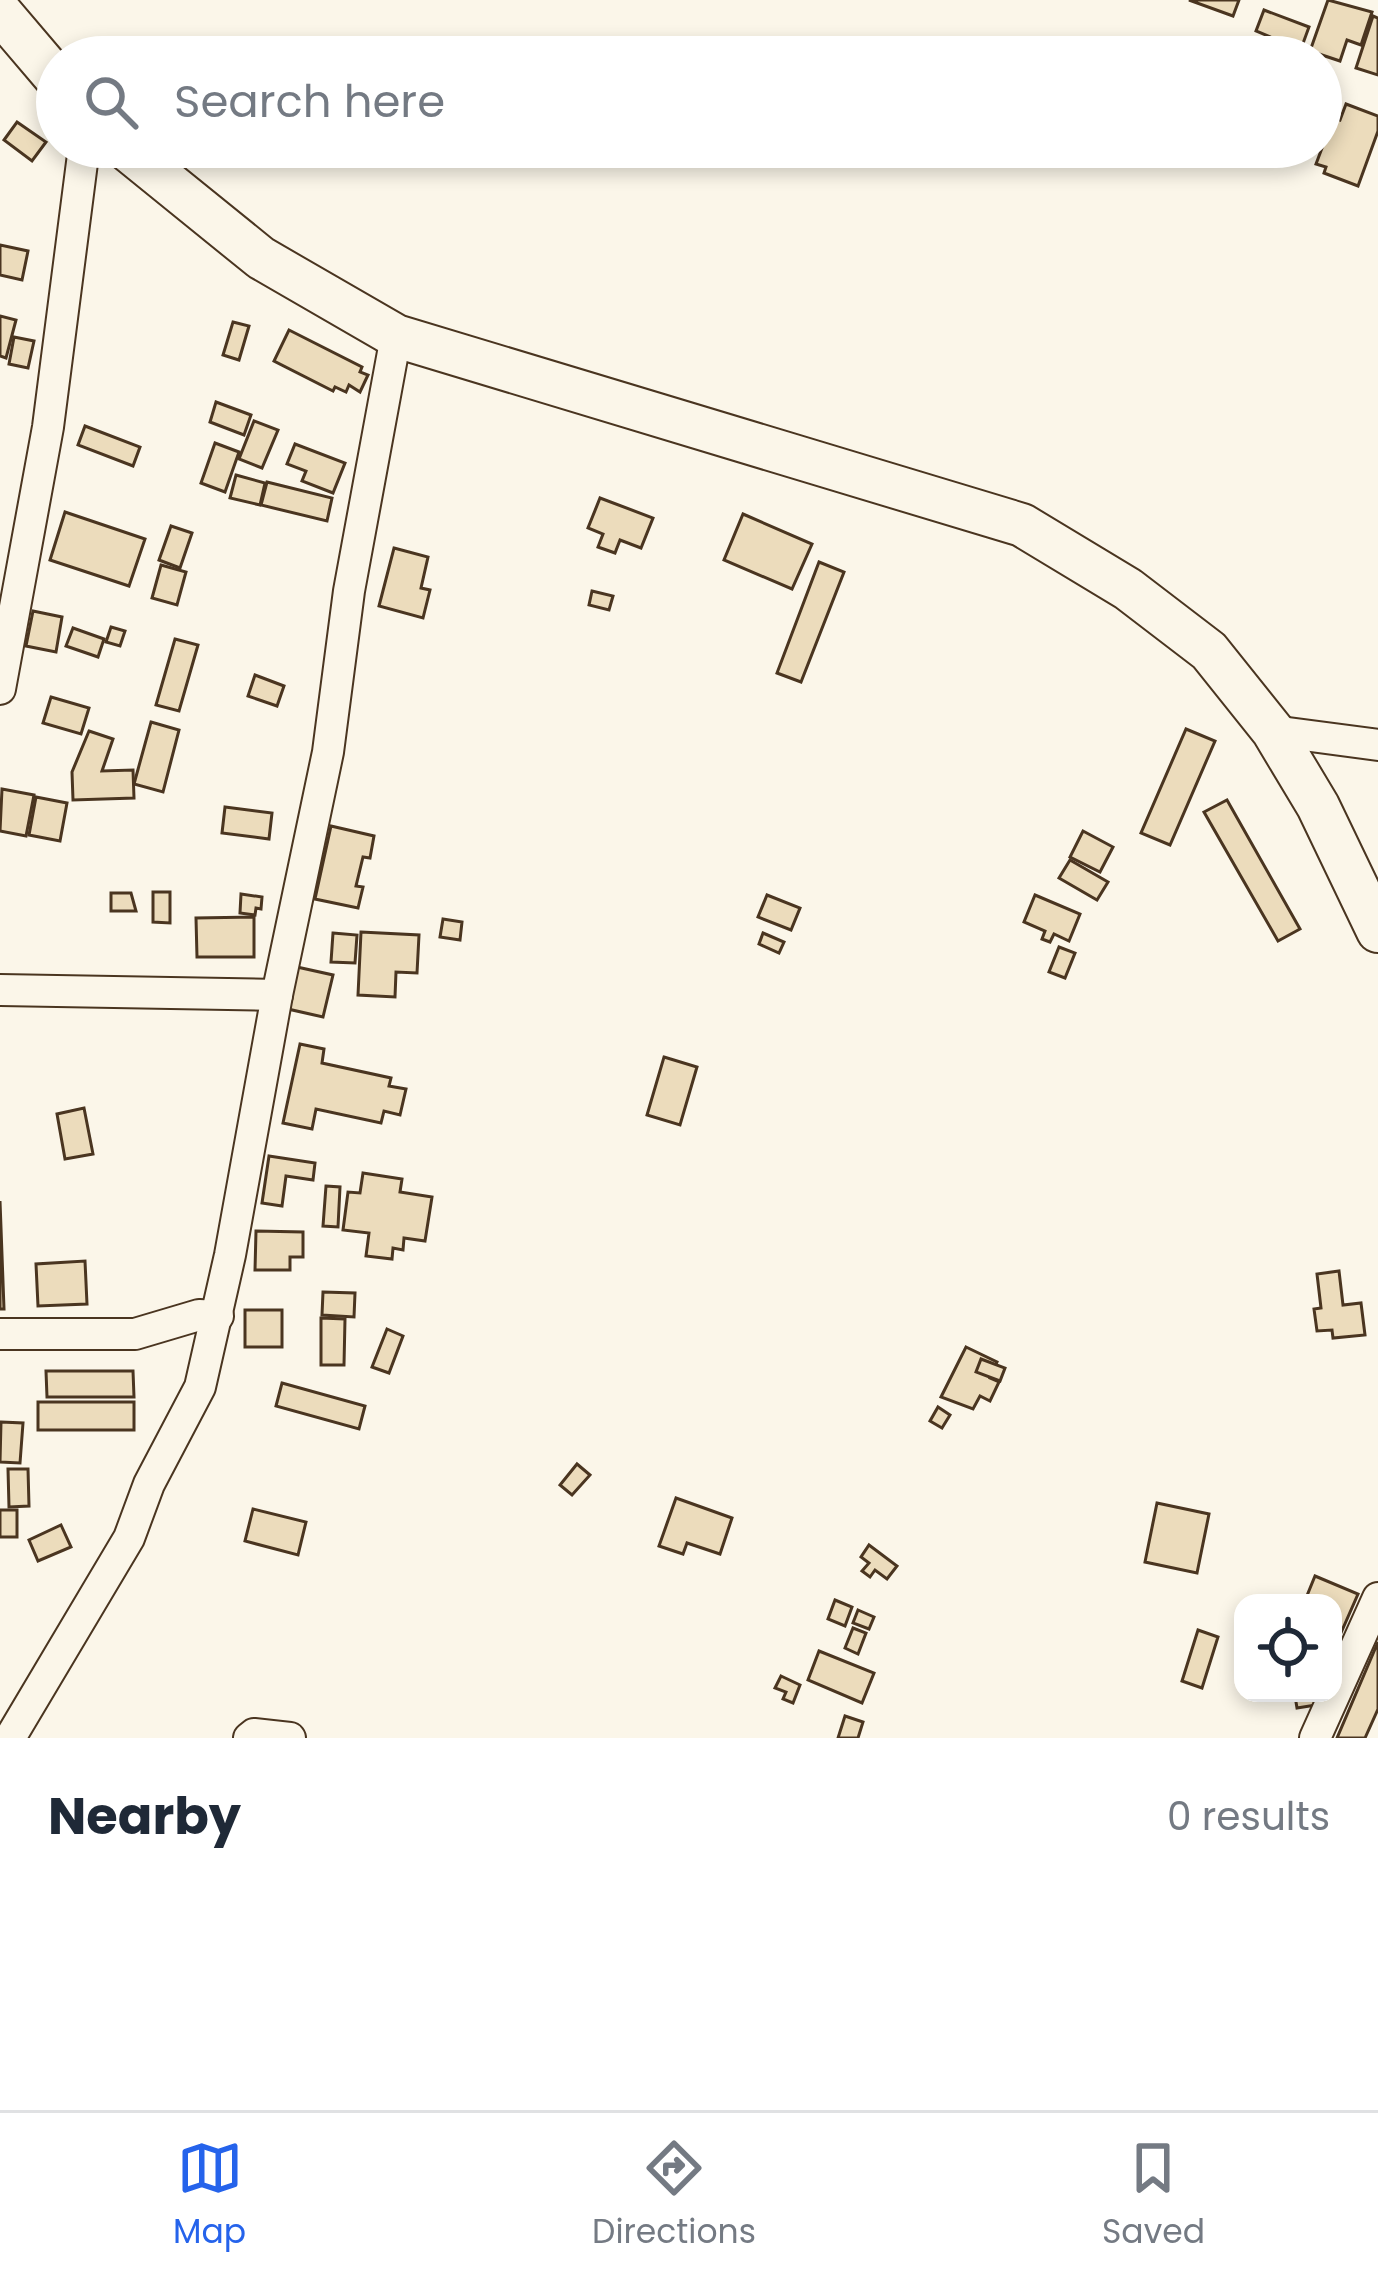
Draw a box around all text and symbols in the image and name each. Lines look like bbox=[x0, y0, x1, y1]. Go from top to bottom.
search box bbox=[36, 36, 1342, 168]
icon: search bbox=[78, 69, 144, 135]
text: Search here bbox=[174, 70, 445, 133]
map controls bbox=[1234, 1594, 1342, 1702]
button: locate bbox=[1234, 1594, 1342, 1702]
text: Nearby bbox=[48, 1780, 241, 1852]
text: 0 results bbox=[1167, 1789, 1330, 1844]
tab: Map bbox=[173, 2135, 246, 2257]
tab: Directions bbox=[592, 2135, 756, 2257]
tab: Saved bbox=[1102, 2135, 1205, 2257]

